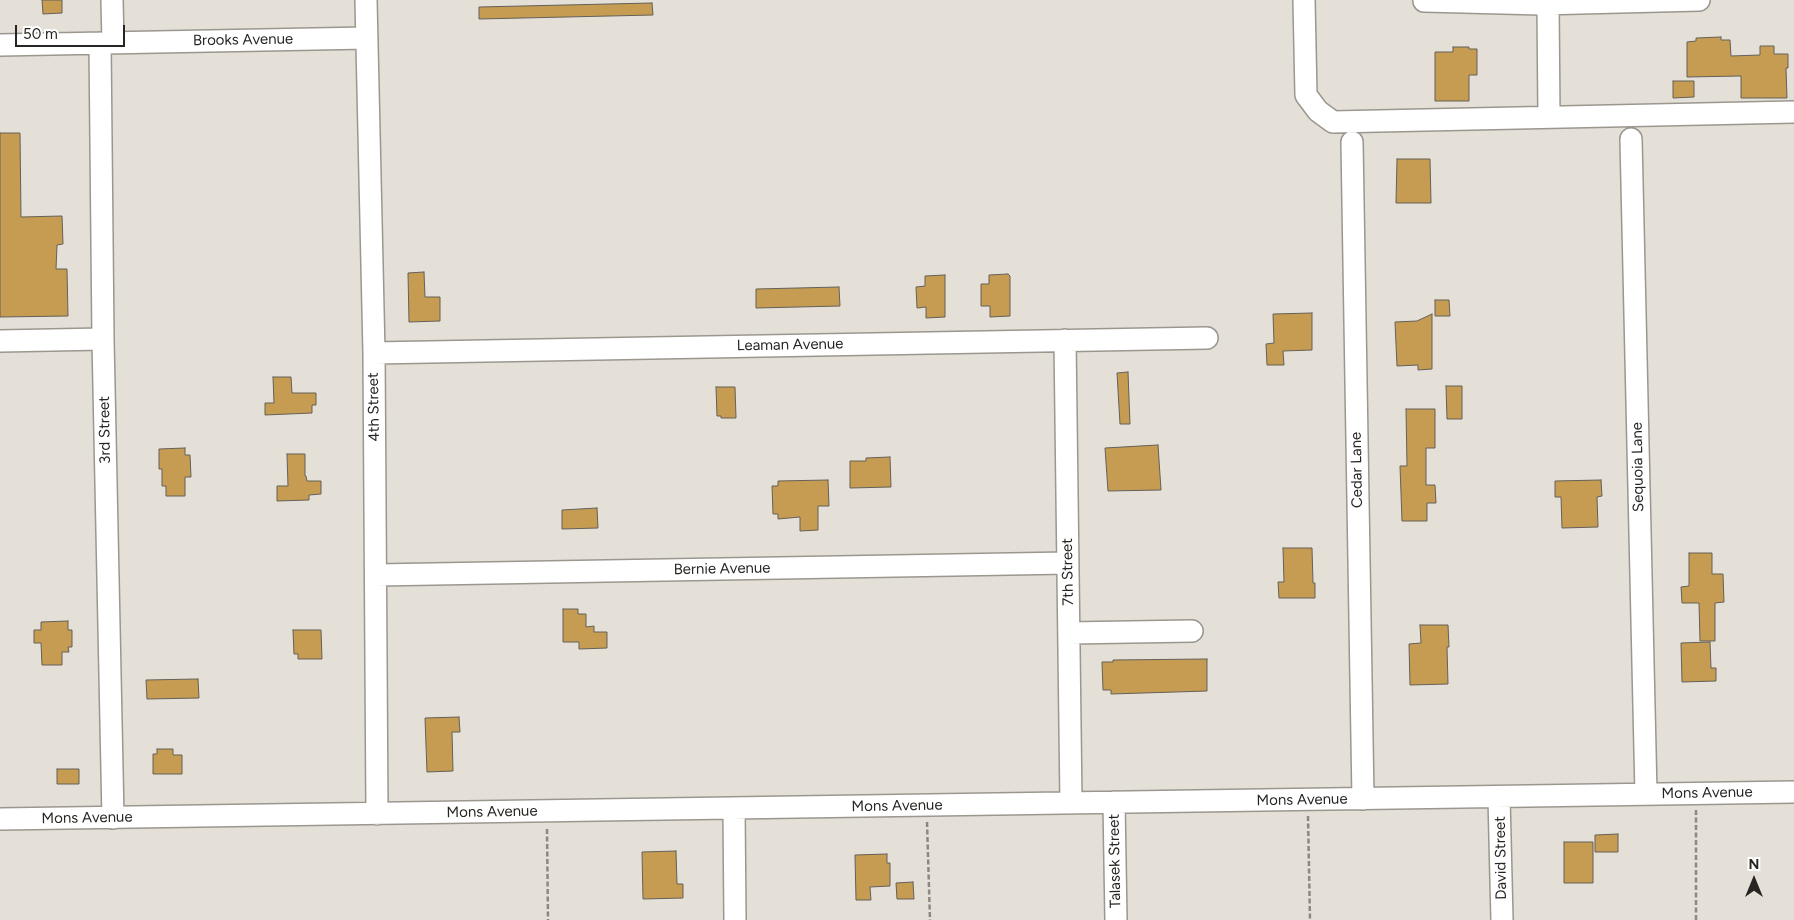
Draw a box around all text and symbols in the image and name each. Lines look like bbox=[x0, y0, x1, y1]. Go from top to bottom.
scale bar bbox=[18, 15, 128, 47]
text: 50 m bbox=[23, 25, 58, 43]
street label: Brooks Avenue bbox=[193, 30, 293, 50]
street label: Leaman Avenue bbox=[736, 335, 844, 355]
street label: 4th Street bbox=[364, 372, 384, 442]
street label: 3rd Street bbox=[95, 396, 115, 464]
street label: Sequoia Lane bbox=[1628, 422, 1648, 512]
street label: Cedar Lane bbox=[1347, 432, 1367, 508]
street label: 7th Street bbox=[1058, 538, 1078, 606]
street label: Bernie Avenue bbox=[673, 559, 771, 579]
street label: Mons Avenue bbox=[1661, 783, 1753, 803]
street label: Mons Avenue bbox=[1256, 790, 1348, 810]
street label: Mons Avenue bbox=[851, 796, 943, 816]
street label: Mons Avenue bbox=[446, 802, 538, 822]
street label: Mons Avenue bbox=[41, 808, 133, 828]
street label: Talasek Street bbox=[1105, 814, 1125, 908]
street label: David Street bbox=[1491, 816, 1511, 900]
north arrow bbox=[1729, 855, 1779, 905]
text: N bbox=[1749, 856, 1759, 873]

